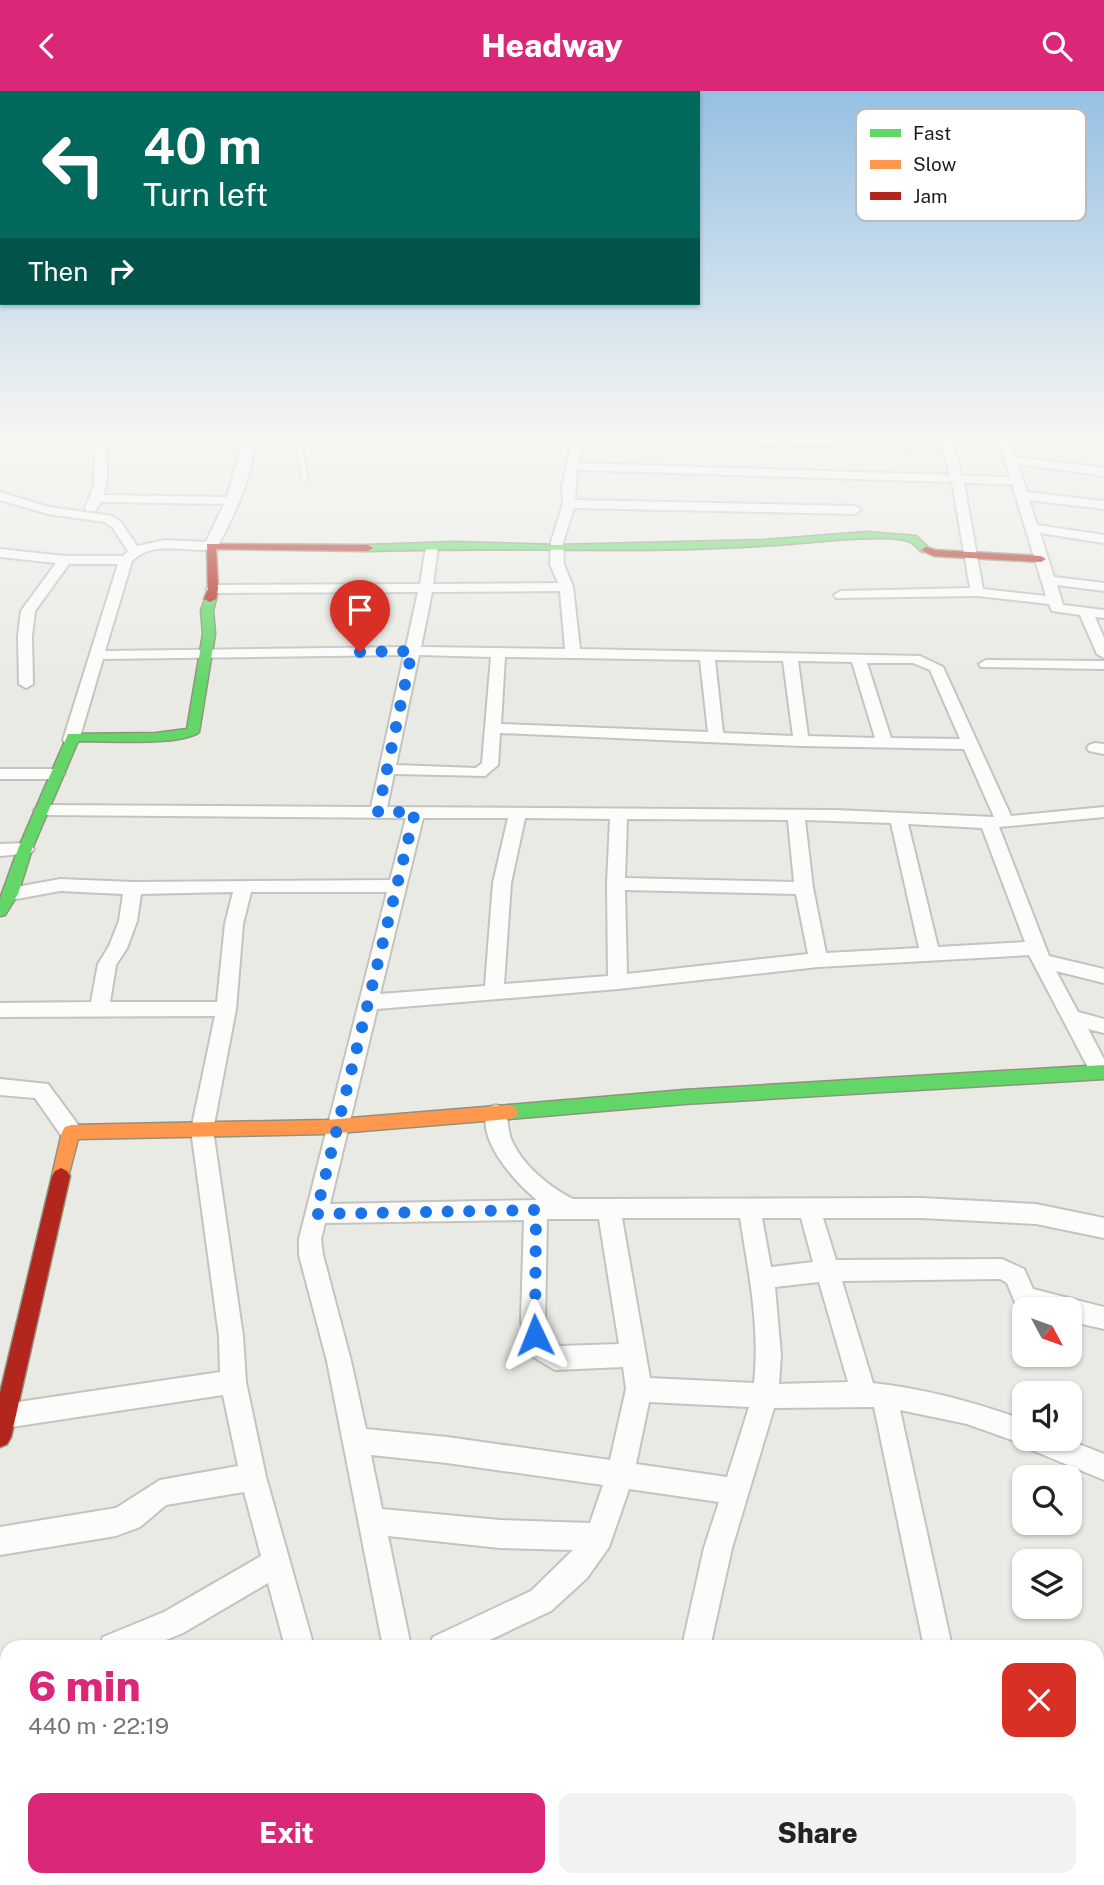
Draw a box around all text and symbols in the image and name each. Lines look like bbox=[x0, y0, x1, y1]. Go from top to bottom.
icon: back bbox=[28, 27, 66, 65]
text: Headway bbox=[481, 27, 623, 64]
icon: search bbox=[1038, 27, 1076, 65]
legend bbox=[856, 109, 1086, 221]
text: 40 m bbox=[143, 117, 262, 175]
icon: left bbox=[28, 119, 119, 210]
text: Fast bbox=[913, 122, 951, 144]
text: Slow bbox=[913, 153, 957, 175]
text: Turn left bbox=[143, 176, 268, 213]
text: Jam bbox=[913, 185, 947, 207]
icon: right bbox=[102, 252, 140, 290]
text: Then bbox=[28, 256, 88, 287]
pin bbox=[330, 580, 390, 652]
icon: arrive bbox=[341, 591, 379, 629]
north arrow bbox=[1012, 1297, 1082, 1367]
map controls bbox=[1012, 1297, 1082, 1619]
position arrow bbox=[498, 1298, 572, 1372]
button: sound bbox=[1012, 1381, 1082, 1451]
button: search bbox=[1012, 1465, 1082, 1535]
button: layers bbox=[1012, 1549, 1082, 1619]
text: 6 min bbox=[28, 1661, 141, 1710]
button: close bbox=[1002, 1663, 1076, 1737]
text: 440 m · 22:19 bbox=[28, 1712, 169, 1739]
button: Exit bbox=[28, 1793, 545, 1873]
button: Share bbox=[559, 1793, 1076, 1873]

